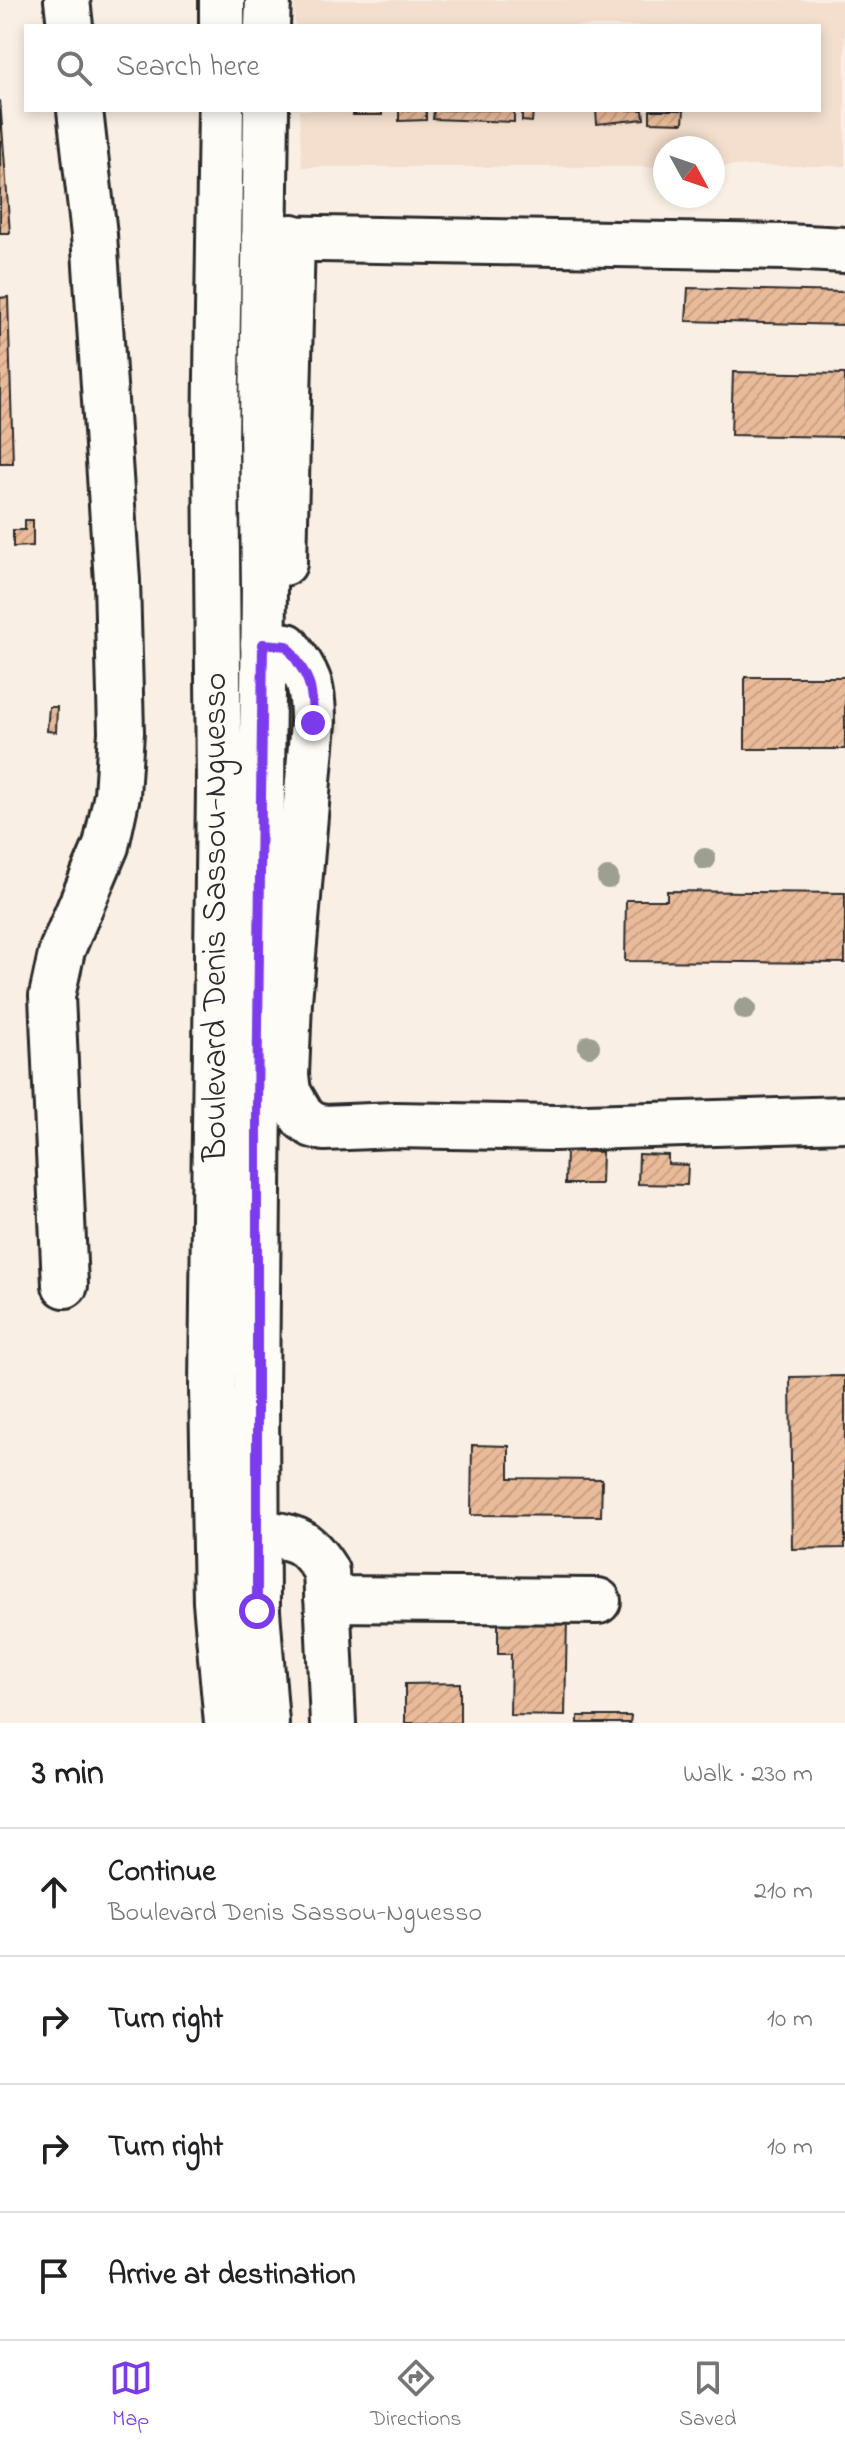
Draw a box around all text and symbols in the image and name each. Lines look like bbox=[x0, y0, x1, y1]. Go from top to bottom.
search box bbox=[24, 24, 821, 112]
icon: search bbox=[52, 46, 96, 90]
text: Search here bbox=[116, 46, 260, 90]
north arrow bbox=[653, 136, 725, 208]
street label: Boulevard Denis Sassou-Nguesso bbox=[192, 672, 242, 1163]
route end bbox=[295, 705, 331, 741]
route start bbox=[239, 1593, 275, 1629]
text: 3 min bbox=[32, 1750, 104, 1800]
text: Walk · 230 m bbox=[683, 1756, 813, 1794]
text: Continue bbox=[108, 1851, 216, 1895]
icon: ahead bbox=[32, 1870, 76, 1914]
text: 210 m bbox=[754, 1873, 813, 1911]
text: Boulevard Denis Sassou-Nguesso bbox=[108, 1895, 482, 1933]
icon: right bbox=[32, 1998, 76, 2042]
text: Turn right bbox=[108, 1998, 223, 2042]
text: 10 m bbox=[767, 2001, 813, 2039]
icon: right bbox=[32, 2126, 76, 2170]
text: Turn right bbox=[108, 2126, 223, 2170]
text: 10 m bbox=[767, 2129, 813, 2167]
icon: arrive bbox=[32, 2254, 76, 2298]
text: Arrive at destination bbox=[108, 2254, 356, 2298]
tab: Map bbox=[109, 2356, 153, 2436]
tab: Directions bbox=[370, 2356, 462, 2436]
tab: Saved bbox=[679, 2356, 736, 2436]

